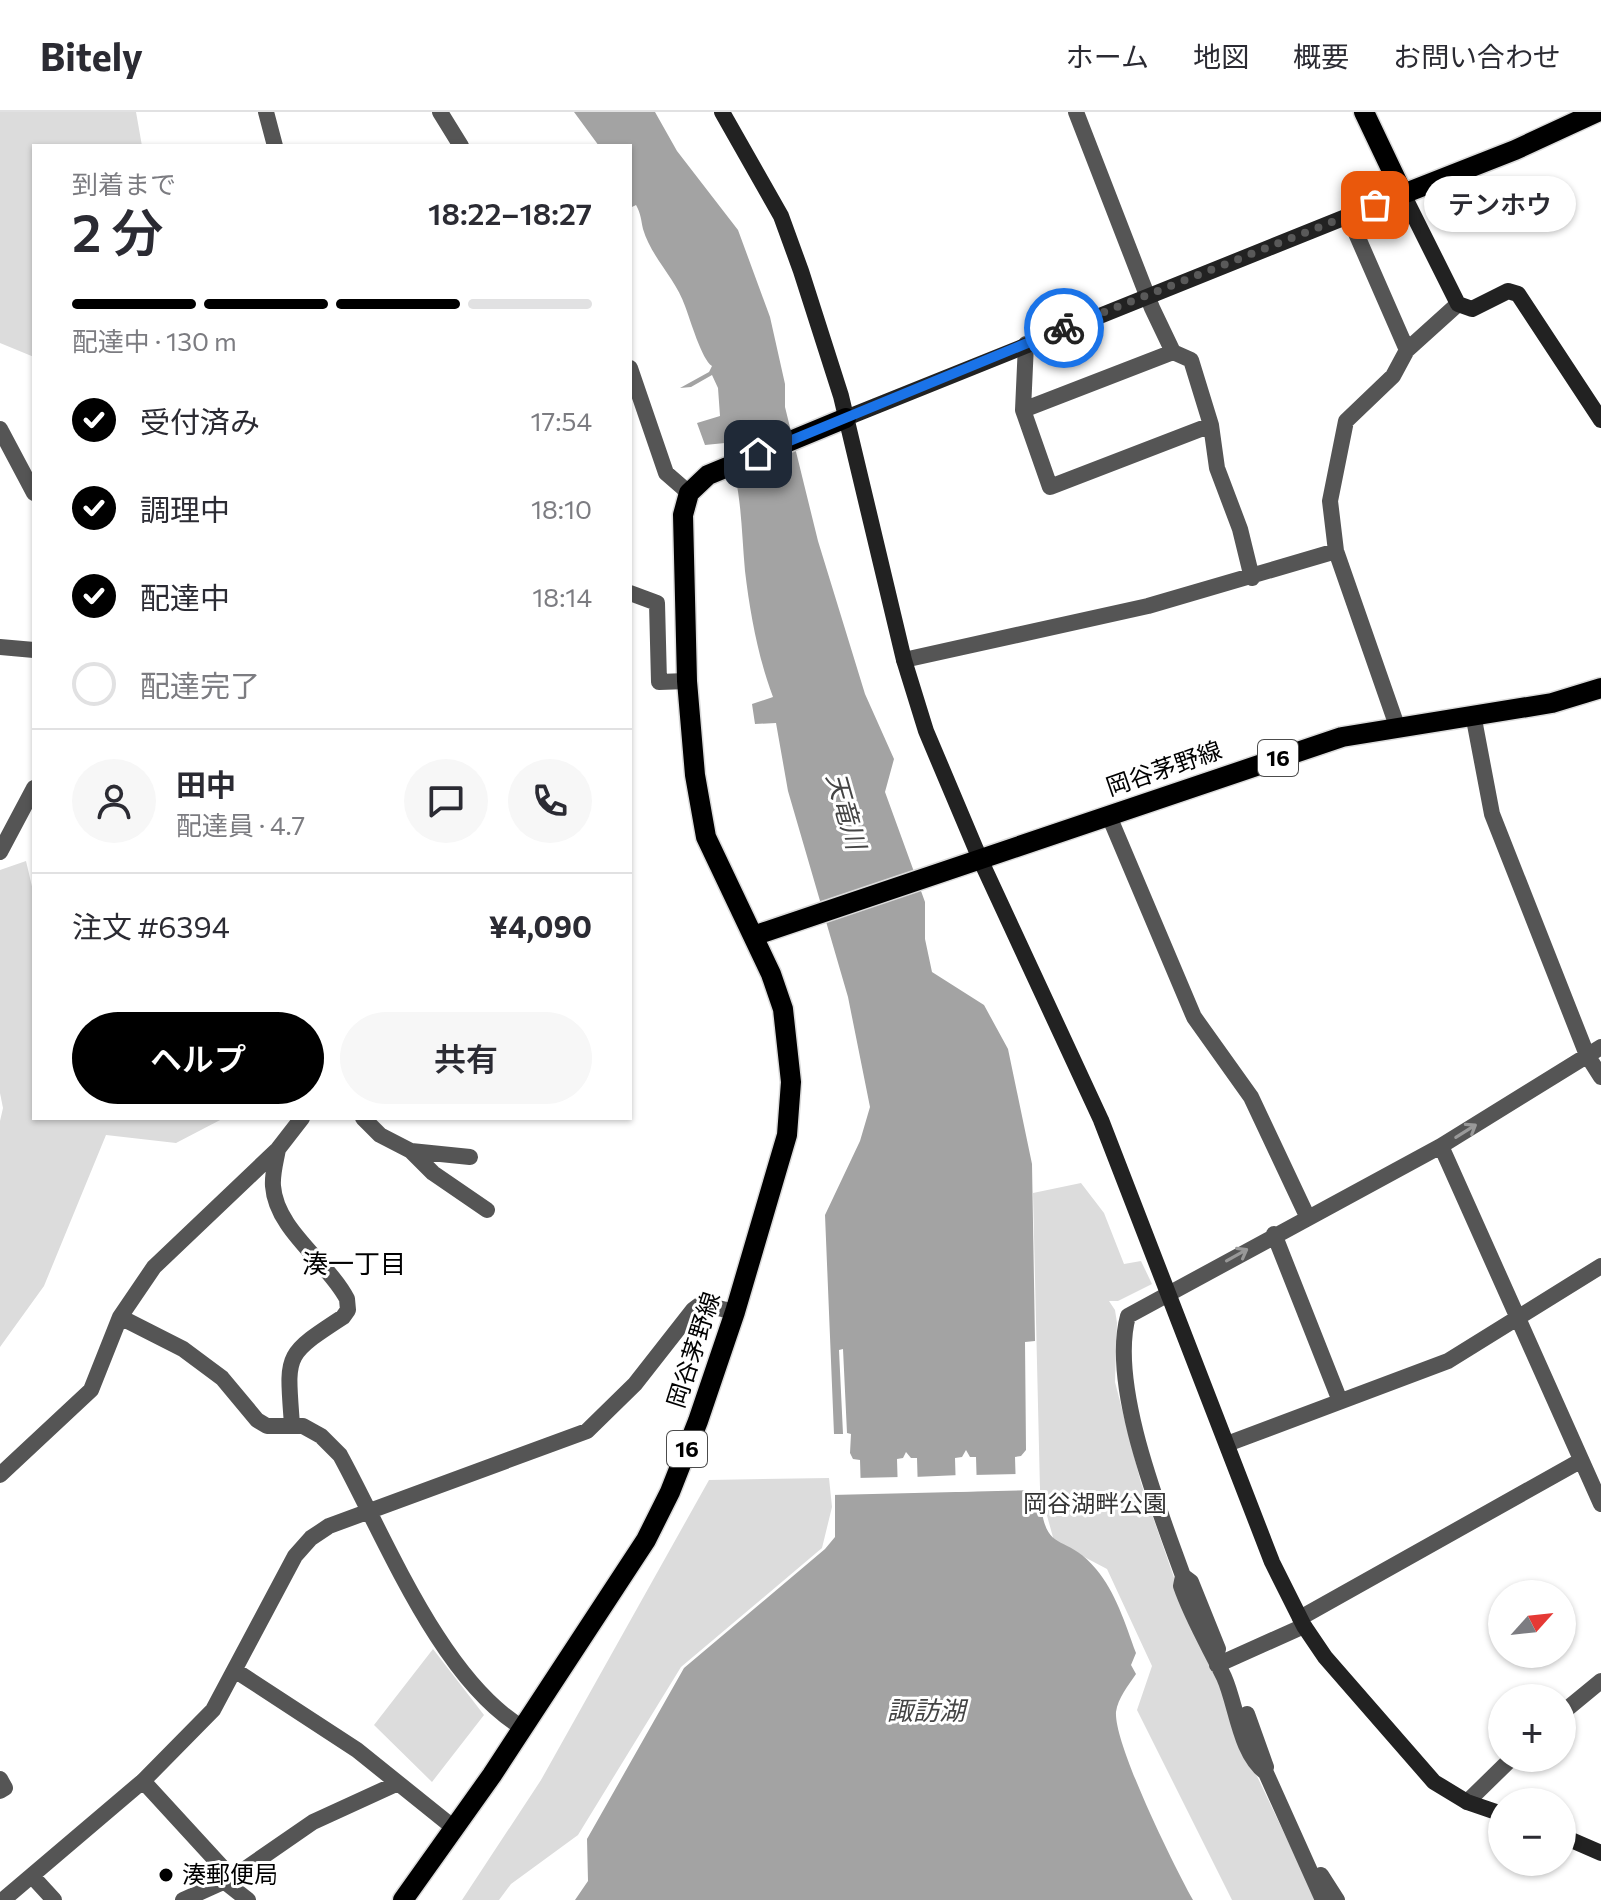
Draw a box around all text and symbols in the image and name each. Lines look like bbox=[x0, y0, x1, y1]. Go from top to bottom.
text: Bitely bbox=[40, 32, 143, 79]
text: ホーム bbox=[1066, 39, 1149, 73]
text: 地図 bbox=[1193, 39, 1249, 73]
text: 概要 bbox=[1293, 39, 1349, 73]
text: お問い合わせ bbox=[1393, 39, 1561, 73]
text: 到着まで bbox=[72, 168, 176, 199]
pin bbox=[1341, 171, 1409, 239]
callout: テンホウ bbox=[1423, 177, 1575, 233]
icon: bag bbox=[1353, 183, 1397, 227]
text: テンホウ bbox=[1448, 188, 1552, 219]
text: 18:22–18:27 bbox=[428, 194, 592, 231]
text: 2 分 bbox=[72, 199, 163, 263]
courier bbox=[1024, 288, 1104, 368]
icon: bike bbox=[1042, 306, 1086, 350]
text: 配達中 · 130 m bbox=[72, 325, 237, 356]
icon: check bbox=[72, 398, 116, 442]
text: 受付済み bbox=[140, 402, 260, 439]
text: 17:54 bbox=[530, 405, 592, 436]
pin bbox=[724, 420, 792, 488]
icon: home bbox=[736, 432, 780, 476]
icon: check bbox=[72, 486, 116, 530]
text: 調理中 bbox=[140, 490, 230, 527]
text: 18:10 bbox=[531, 493, 592, 524]
icon: check bbox=[72, 574, 116, 618]
text: 配達中 bbox=[140, 578, 230, 615]
text: 18:14 bbox=[532, 581, 592, 612]
text: 配達完了 bbox=[140, 666, 260, 703]
street label: 岡谷茅野線 bbox=[1102, 734, 1225, 801]
road number: 16 bbox=[1258, 740, 1298, 776]
button: person bbox=[72, 759, 156, 843]
button: chat bbox=[404, 759, 488, 843]
button: phone bbox=[508, 759, 592, 843]
text: 田中 bbox=[176, 765, 236, 802]
water label: 天竜川 bbox=[822, 769, 874, 855]
text: 配達員 · 4.7 bbox=[176, 809, 305, 840]
text: 注文 #6394 bbox=[72, 907, 230, 944]
text: ¥4,090 bbox=[489, 907, 592, 944]
button: ヘルプ bbox=[72, 1012, 324, 1104]
button: 共有 bbox=[340, 1012, 592, 1104]
one-way arrow bbox=[1454, 1122, 1477, 1138]
one-way arrow bbox=[1225, 1246, 1248, 1262]
district label: 湊一丁目 bbox=[302, 1247, 406, 1278]
street label: 岡谷茅野線 bbox=[660, 1288, 725, 1411]
road number: 16 bbox=[667, 1431, 707, 1467]
park label: 岡谷湖畔公園 bbox=[1023, 1488, 1167, 1517]
north arrow bbox=[1488, 1580, 1576, 1668]
map controls bbox=[1488, 1580, 1576, 1876]
button: + bbox=[1488, 1684, 1576, 1772]
water label: 諏訪湖 bbox=[887, 1694, 969, 1725]
button: − bbox=[1488, 1788, 1576, 1876]
place label: 湊郵便局 bbox=[182, 1859, 278, 1888]
marker: 湊郵便局 bbox=[157, 1866, 175, 1884]

